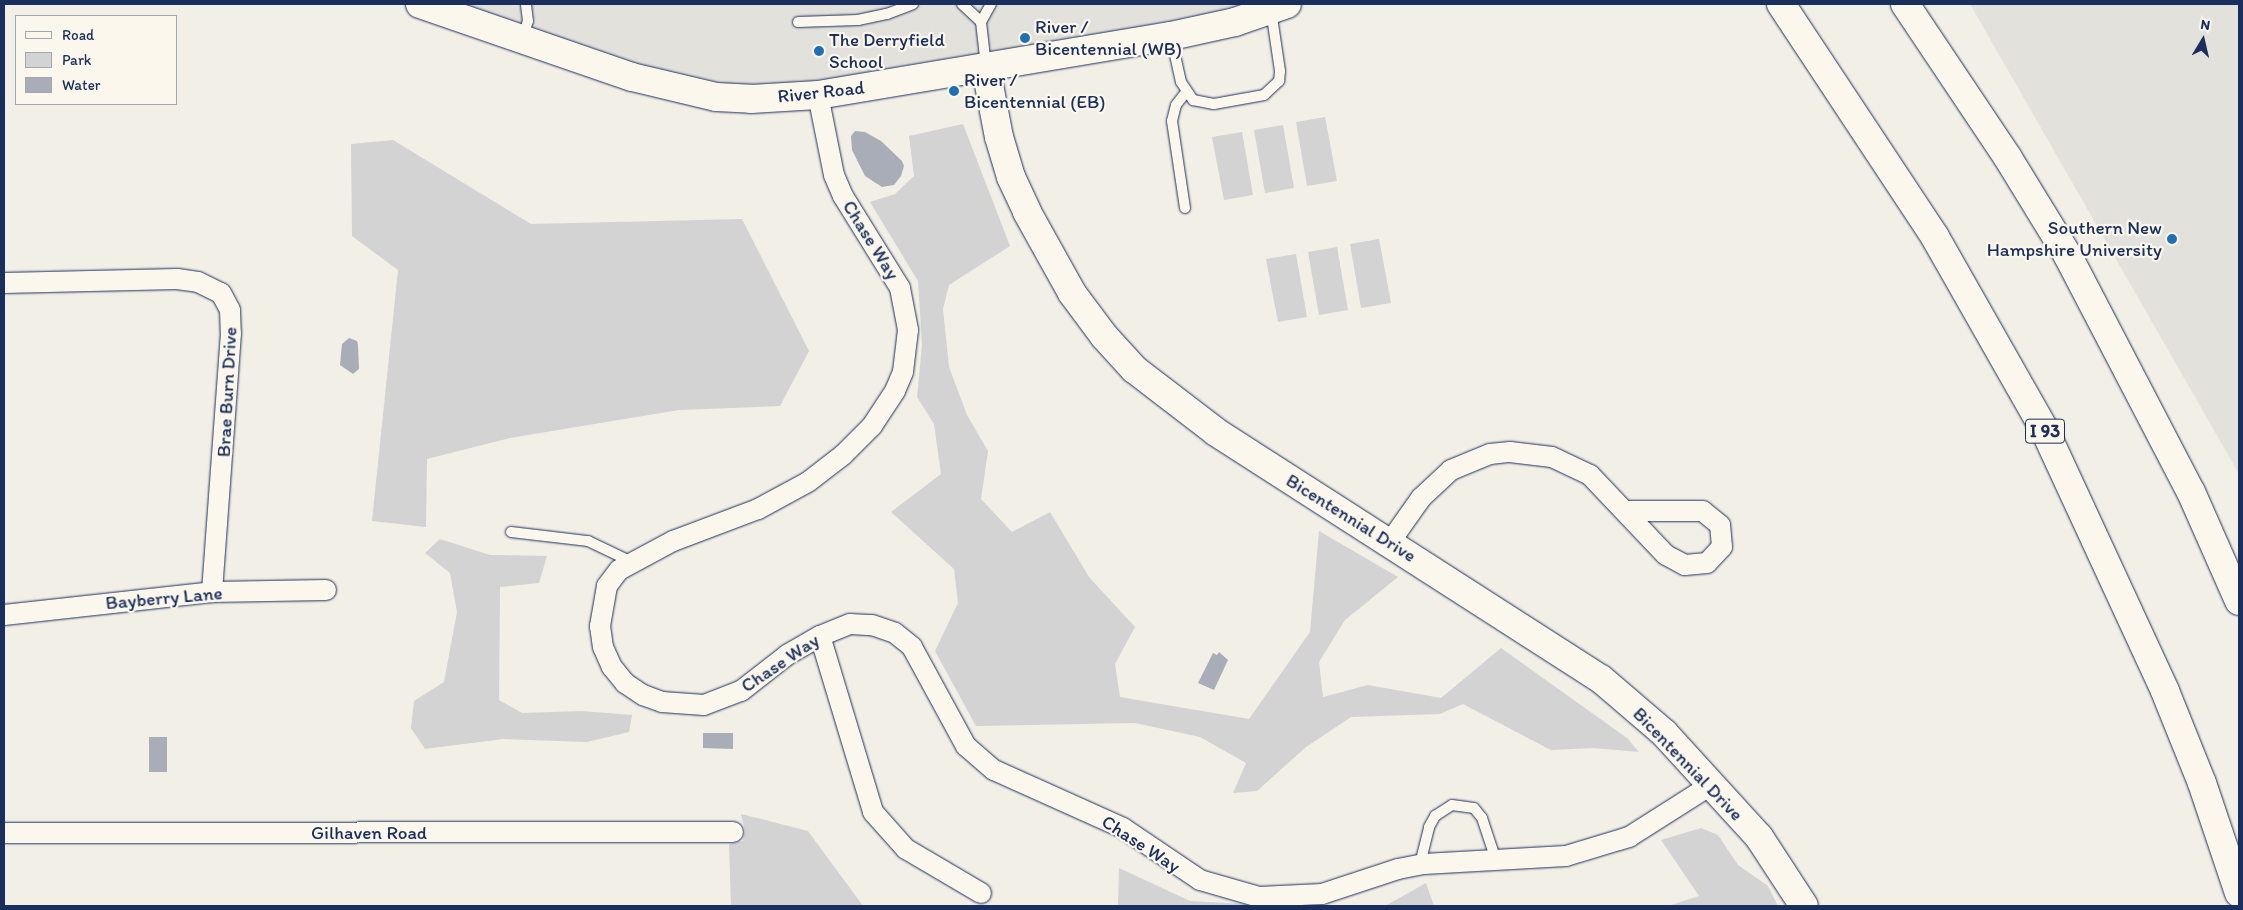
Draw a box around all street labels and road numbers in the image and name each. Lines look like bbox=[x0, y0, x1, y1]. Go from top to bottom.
street label: River Road bbox=[777, 76, 865, 108]
street label: Chase Way bbox=[838, 197, 904, 283]
street label: Brae Burn Drive bbox=[212, 326, 242, 458]
road number: I 93 bbox=[2025, 416, 2065, 446]
street label: Bicentennial Drive bbox=[1282, 469, 1420, 567]
street label: Bayberry Lane bbox=[105, 582, 223, 614]
street label: Chase Way bbox=[737, 629, 823, 697]
street label: Bicentennial Drive bbox=[1628, 702, 1748, 826]
street label: Chase Way bbox=[1098, 810, 1184, 878]
street label: Gilhaven Road bbox=[311, 822, 427, 844]

